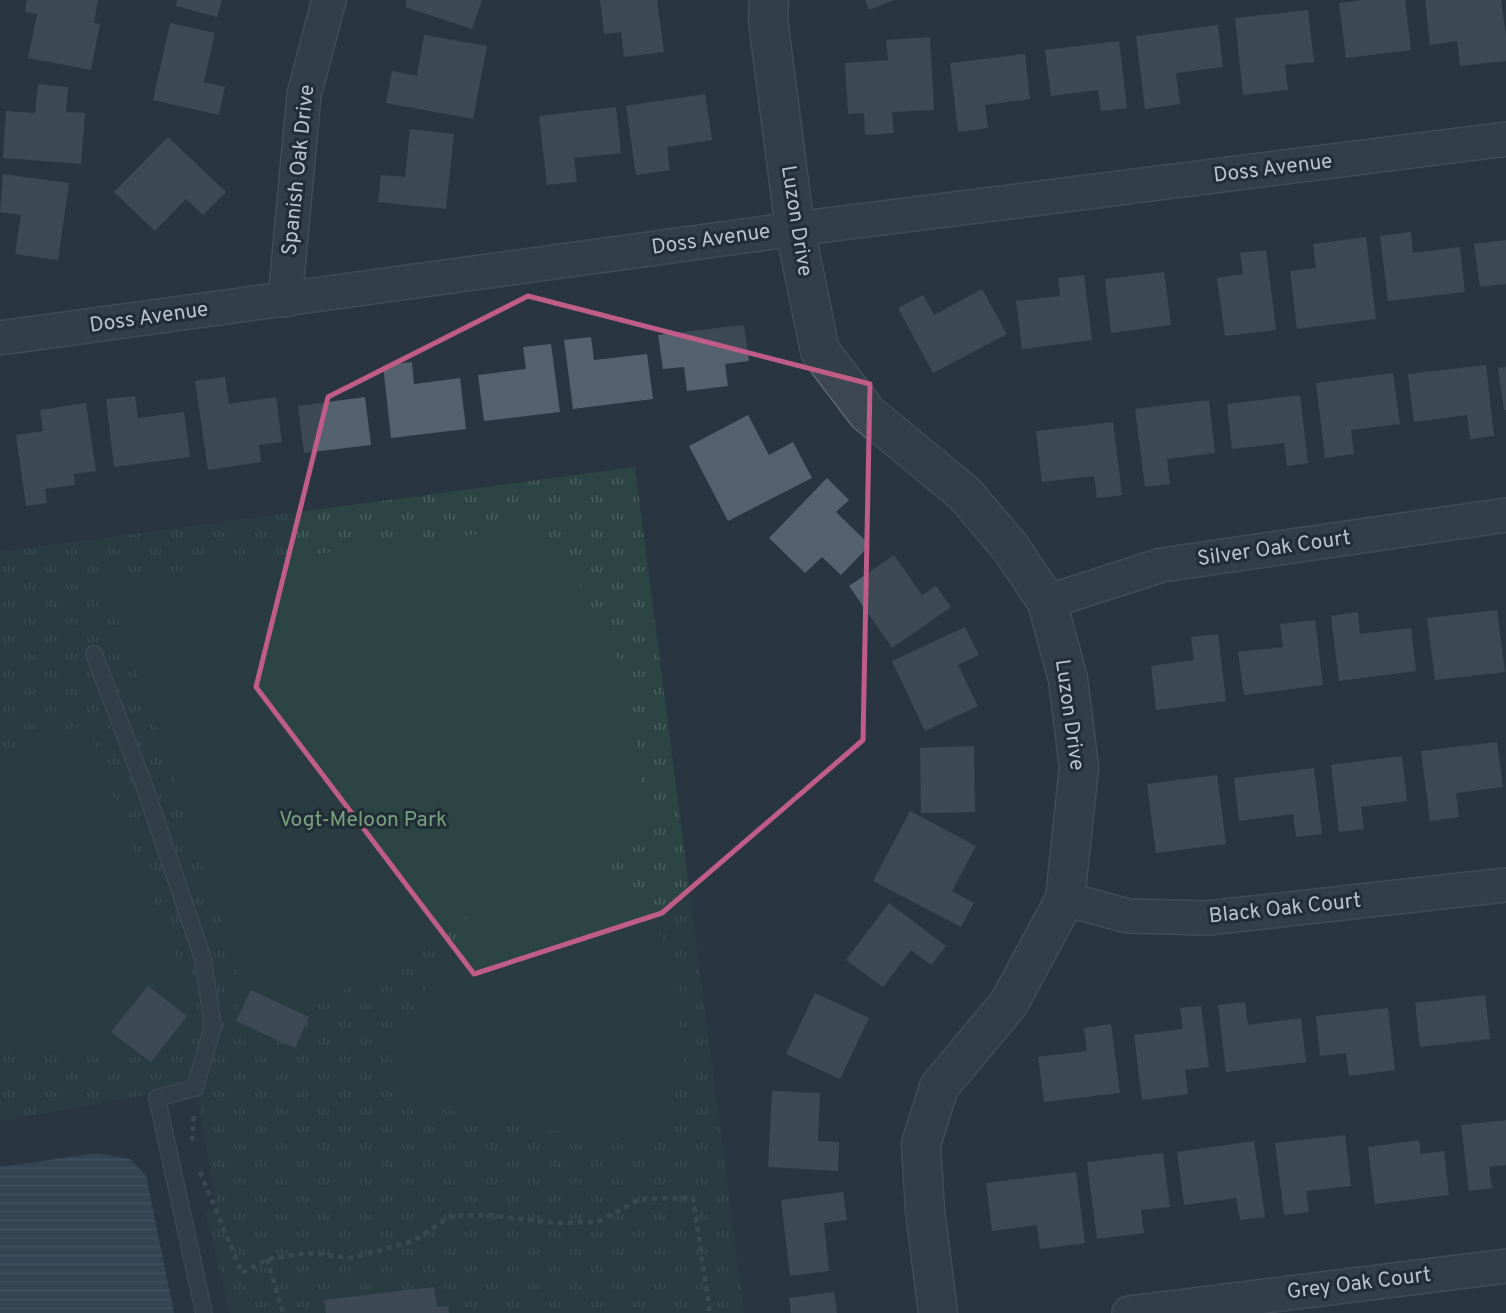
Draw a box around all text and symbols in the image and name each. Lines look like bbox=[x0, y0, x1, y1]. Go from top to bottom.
street label: Spanish Oak Drive bbox=[277, 83, 321, 257]
street label: Doss Avenue bbox=[1212, 148, 1334, 190]
street label: Luzon Drive bbox=[774, 164, 818, 278]
street label: Doss Avenue bbox=[650, 218, 772, 262]
street label: Doss Avenue bbox=[88, 296, 210, 340]
street label: Silver Oak Court bbox=[1196, 525, 1352, 573]
street label: Luzon Drive bbox=[1048, 658, 1090, 772]
park label: Vogt-Meloon Park bbox=[279, 807, 447, 834]
street label: Black Oak Court bbox=[1207, 888, 1363, 930]
street label: Grey Oak Court bbox=[1285, 1262, 1433, 1306]

